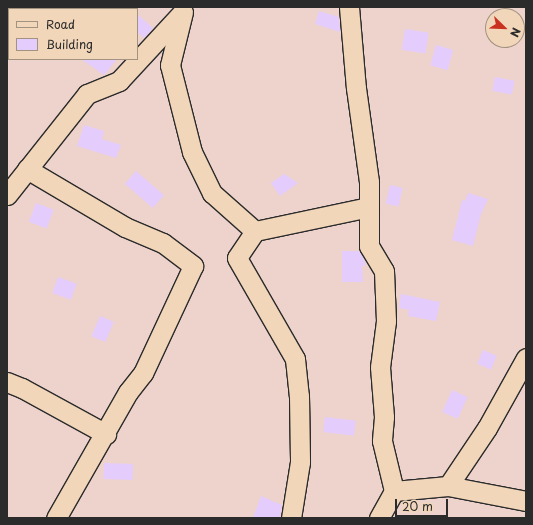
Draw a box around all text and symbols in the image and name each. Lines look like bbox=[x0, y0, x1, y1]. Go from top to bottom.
legend bbox=[8, 8, 138, 60]
north arrow bbox=[485, 8, 525, 48]
text: Road bbox=[46, 15, 75, 33]
text: N bbox=[506, 25, 525, 40]
text: Building bbox=[46, 35, 93, 53]
scale bar bbox=[397, 491, 450, 517]
text: 20 m bbox=[402, 497, 433, 515]

